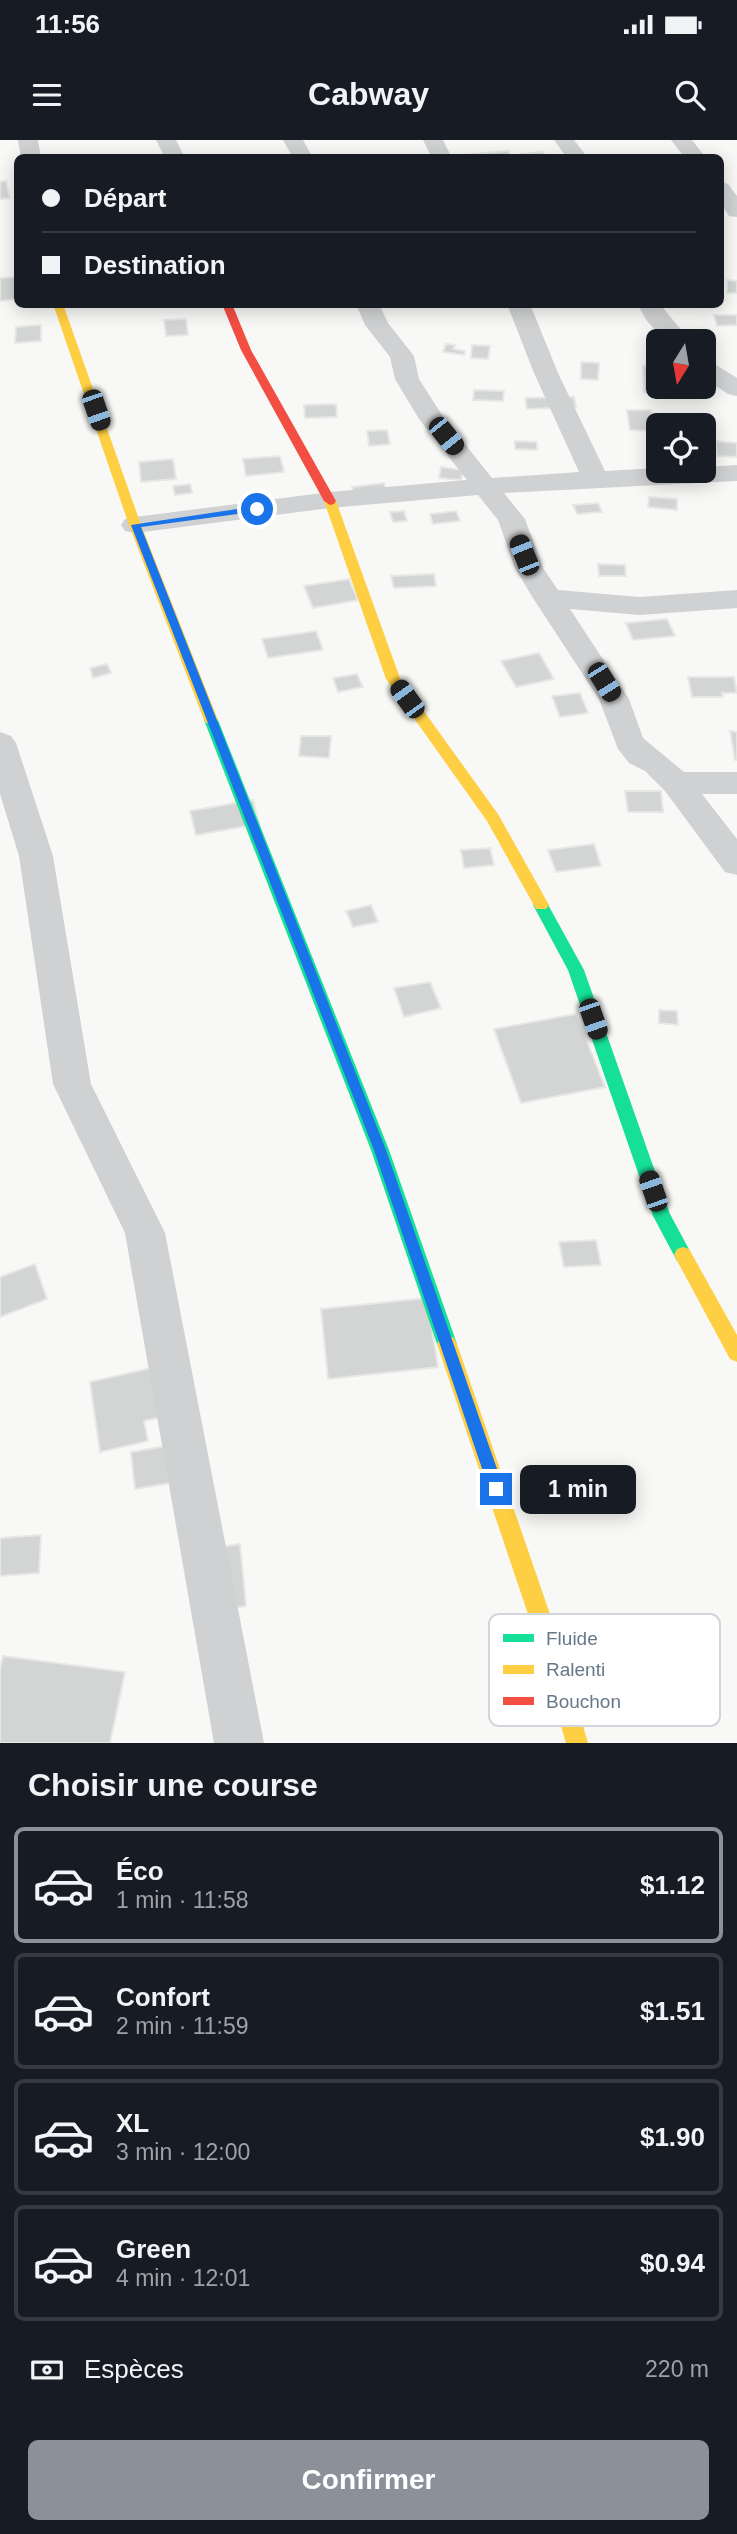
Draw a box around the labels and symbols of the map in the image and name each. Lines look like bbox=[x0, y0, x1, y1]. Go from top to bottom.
north arrow bbox=[646, 329, 716, 399]
car bbox=[80, 387, 113, 433]
car bbox=[425, 413, 468, 459]
route start bbox=[241, 493, 273, 525]
car bbox=[507, 532, 542, 578]
car bbox=[584, 659, 625, 705]
car bbox=[387, 676, 428, 722]
car bbox=[577, 996, 610, 1042]
car bbox=[637, 1168, 670, 1214]
callout: 1 min bbox=[520, 1464, 636, 1514]
route end bbox=[480, 1473, 512, 1505]
legend bbox=[489, 1614, 720, 1726]
text: Fluide bbox=[546, 1628, 598, 1649]
text: Ralenti bbox=[546, 1659, 605, 1680]
text: Bouchon bbox=[546, 1691, 621, 1712]

